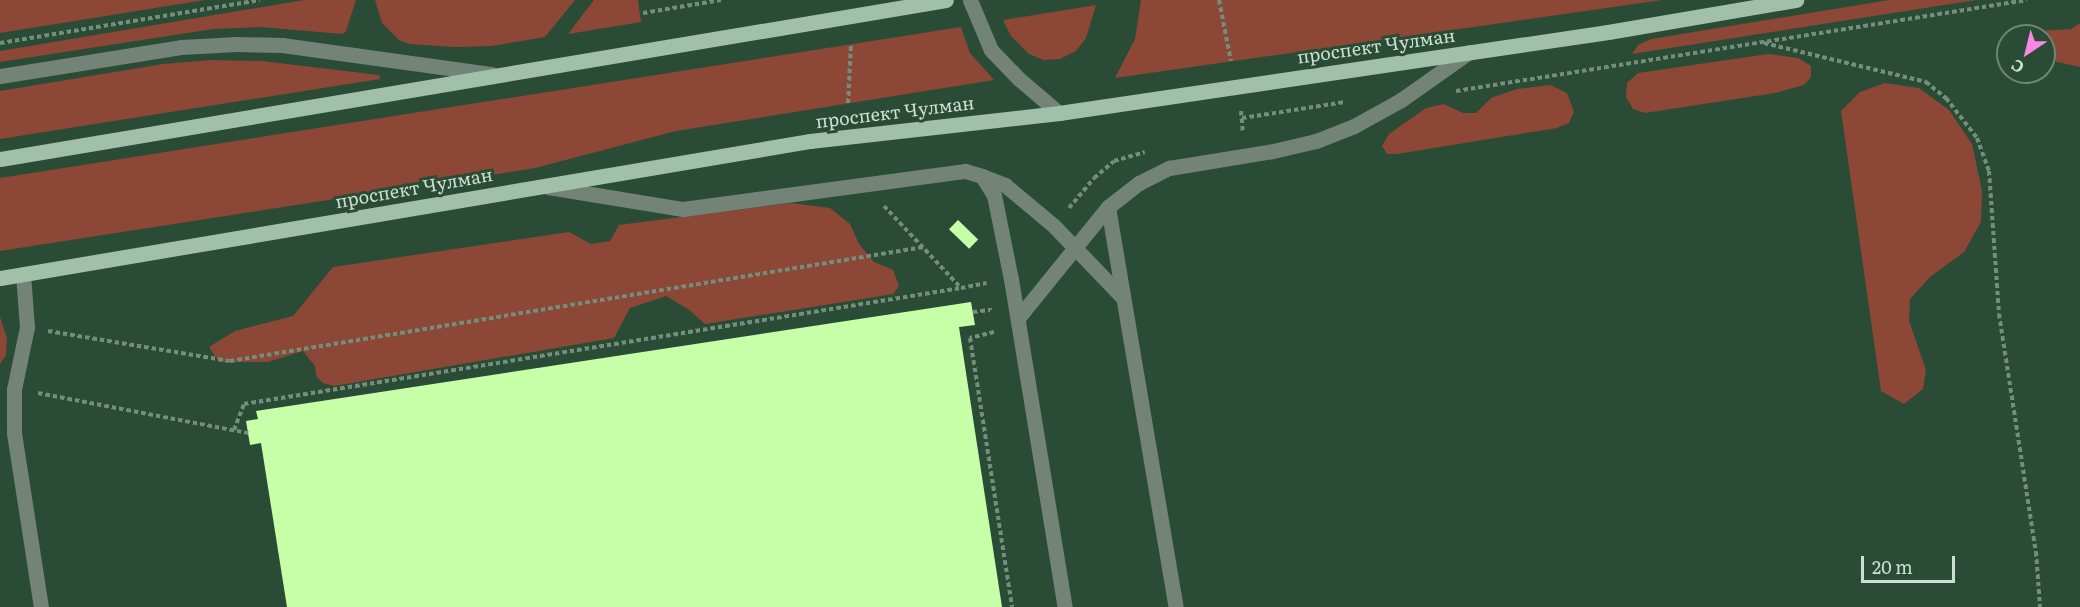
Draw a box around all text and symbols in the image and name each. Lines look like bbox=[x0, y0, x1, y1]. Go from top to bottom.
street label: проспект Чулман bbox=[1295, 24, 1457, 68]
north arrow bbox=[1996, 24, 2056, 84]
text: С bbox=[2005, 54, 2028, 80]
street label: проспект Чулман bbox=[815, 92, 975, 132]
street label: проспект Чулман bbox=[334, 164, 494, 212]
scale bar bbox=[1864, 544, 1958, 582]
text: 20 m bbox=[1872, 553, 1913, 580]

